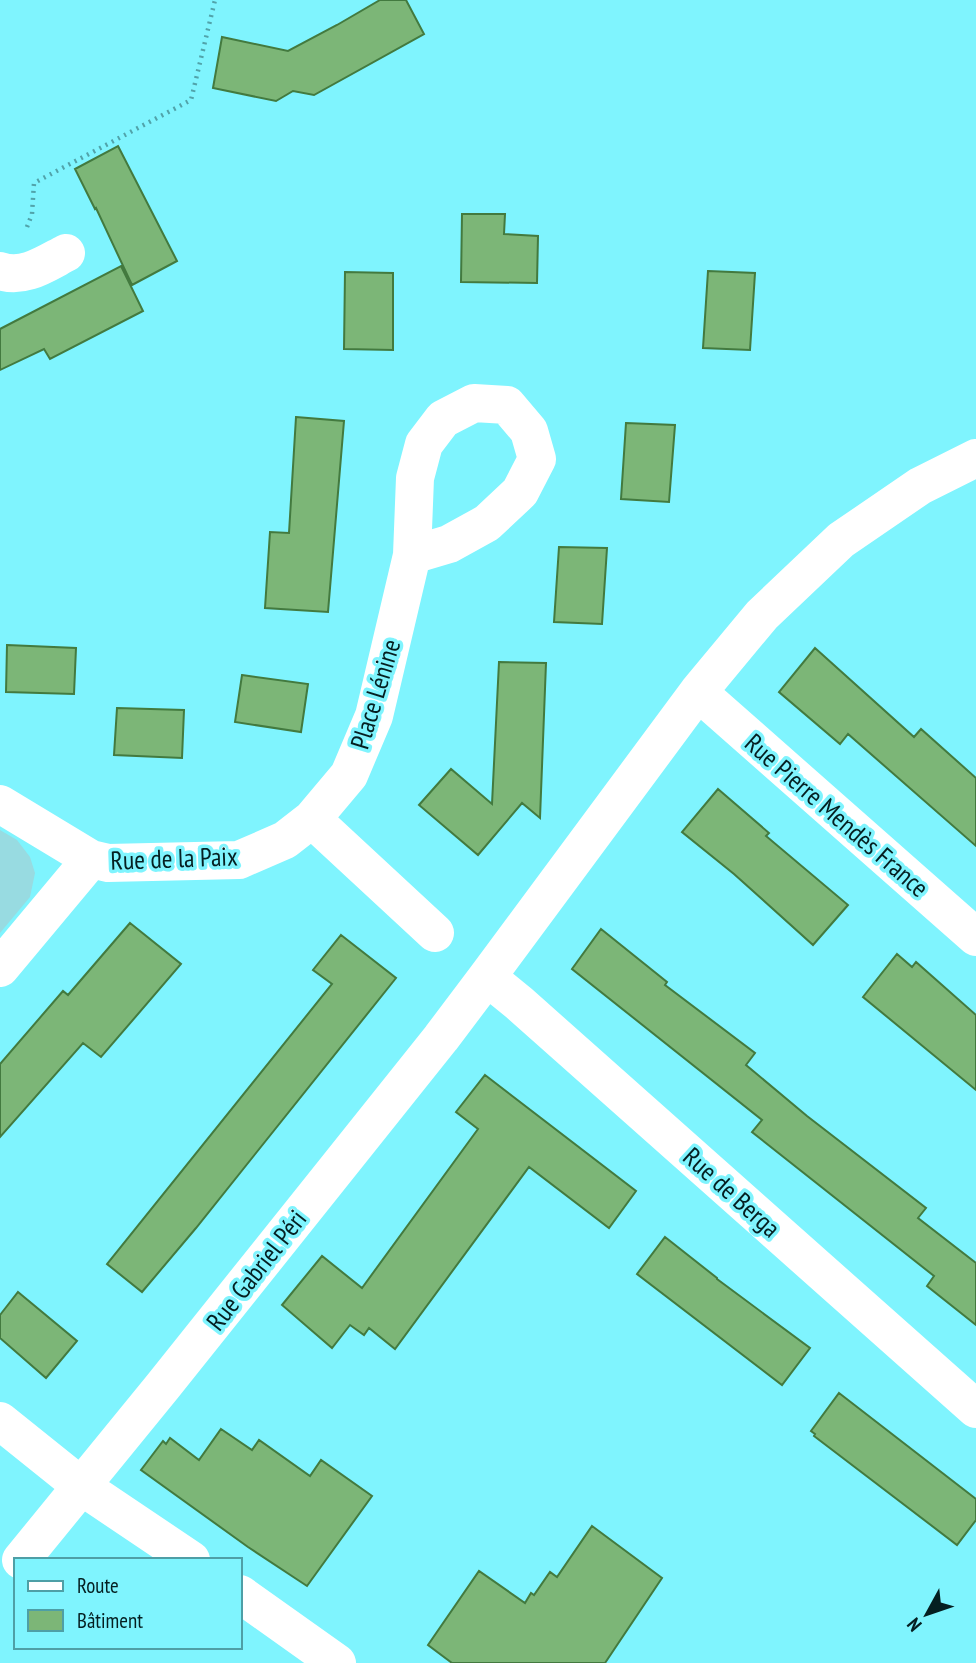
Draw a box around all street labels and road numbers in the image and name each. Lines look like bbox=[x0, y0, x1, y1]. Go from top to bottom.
street label: Place Lénine bbox=[343, 635, 407, 753]
street label: Rue Pierre Mendès France bbox=[738, 726, 936, 904]
street label: Rue de la Paix bbox=[110, 839, 238, 877]
street label: Rue de Berga bbox=[677, 1140, 787, 1244]
street label: Rue Gabriel Péri bbox=[199, 1203, 313, 1337]

